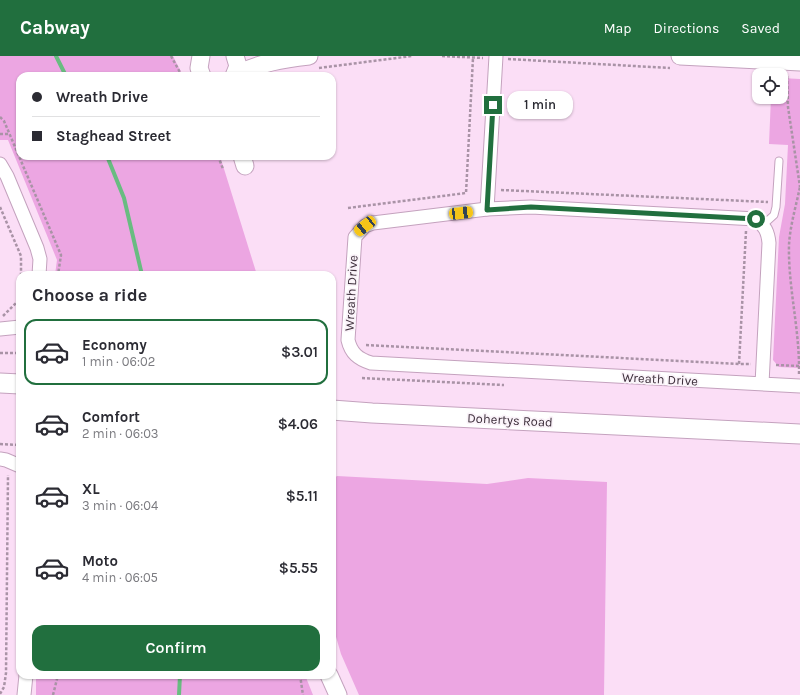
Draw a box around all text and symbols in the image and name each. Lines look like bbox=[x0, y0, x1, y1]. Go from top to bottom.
text: Cabway bbox=[20, 17, 90, 39]
text: Map bbox=[604, 20, 632, 37]
text: Directions bbox=[654, 20, 719, 37]
text: Saved bbox=[741, 20, 780, 37]
map controls bbox=[752, 68, 788, 104]
button: locate bbox=[752, 68, 788, 104]
text: Wreath Drive bbox=[56, 88, 148, 106]
callout: 1 min bbox=[507, 91, 573, 119]
route end bbox=[484, 96, 502, 114]
text: 1 min bbox=[524, 97, 556, 112]
text: Staghead Street bbox=[56, 127, 171, 145]
car bbox=[448, 206, 474, 220]
route start bbox=[747, 210, 765, 228]
car bbox=[352, 214, 378, 238]
street label: Wreath Drive bbox=[342, 254, 360, 331]
text: Choose a ride bbox=[32, 284, 147, 306]
icon: car bbox=[34, 334, 70, 370]
text: Economy bbox=[82, 336, 147, 354]
text: $3.01 bbox=[281, 343, 318, 361]
text: 1 min · 06:02 bbox=[82, 354, 155, 369]
street label: Wreath Drive bbox=[622, 370, 699, 388]
icon: car bbox=[34, 406, 70, 442]
text: Comfort bbox=[82, 408, 140, 426]
street label: Dohertys Road bbox=[467, 410, 553, 430]
text: $4.06 bbox=[278, 415, 318, 433]
text: 2 min · 06:03 bbox=[82, 426, 159, 441]
icon: car bbox=[34, 478, 70, 514]
text: XL bbox=[82, 480, 100, 498]
text: $5.11 bbox=[286, 487, 318, 505]
text: 3 min · 06:04 bbox=[82, 498, 158, 513]
icon: car bbox=[34, 550, 70, 586]
text: Moto bbox=[82, 552, 118, 570]
text: $5.55 bbox=[279, 559, 318, 577]
text: 4 min · 06:05 bbox=[82, 570, 158, 585]
button: Confirm bbox=[32, 625, 320, 671]

